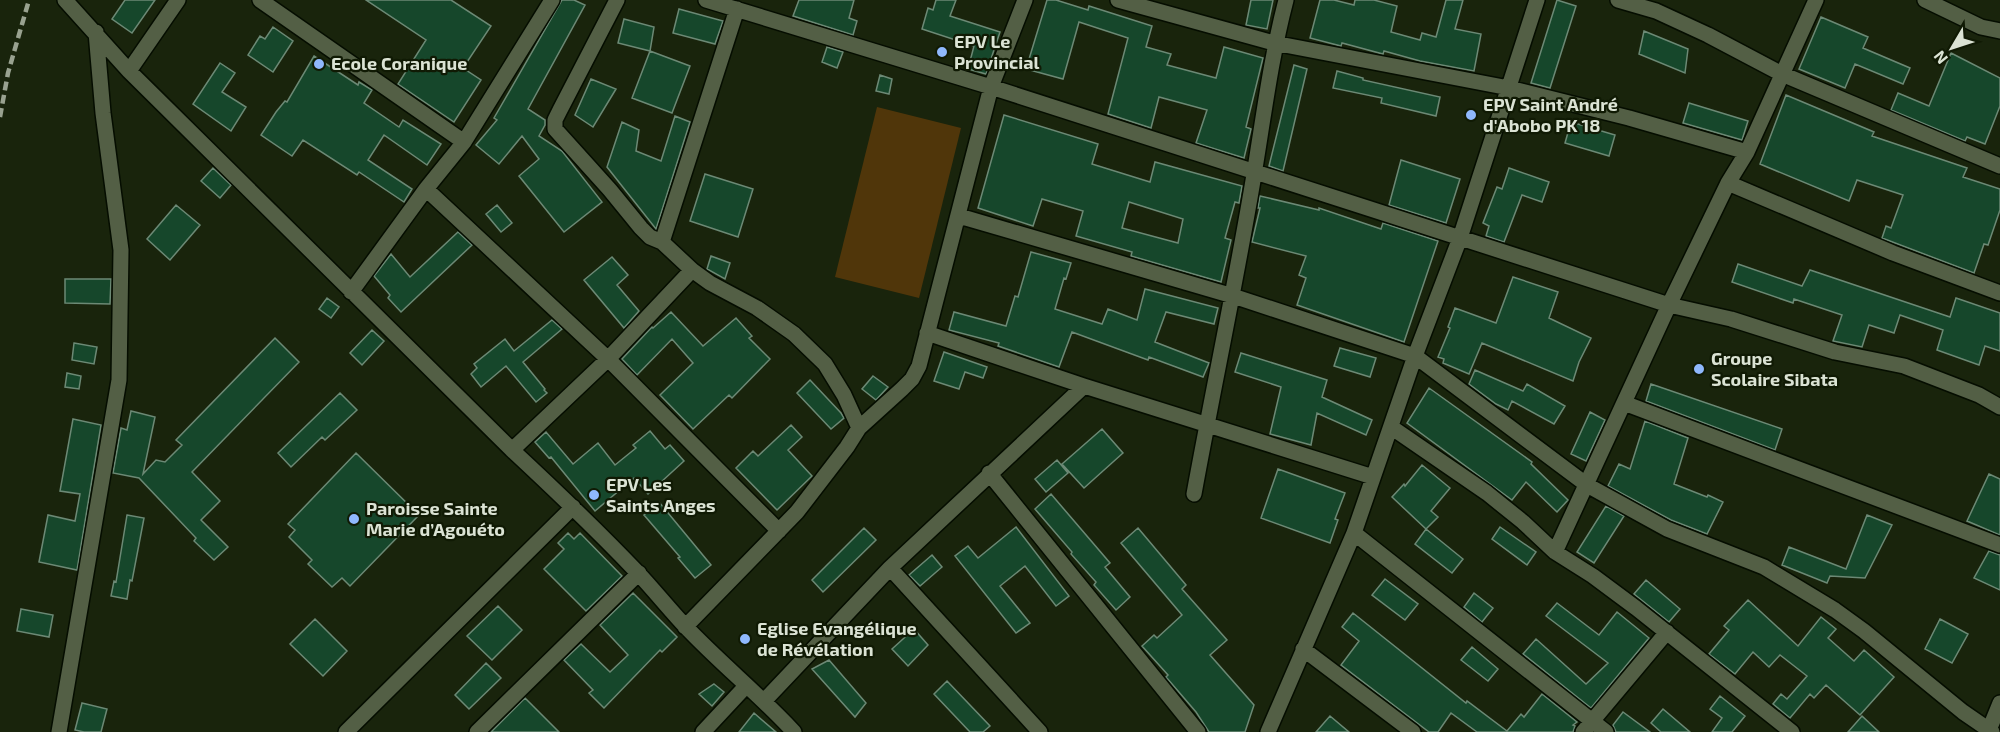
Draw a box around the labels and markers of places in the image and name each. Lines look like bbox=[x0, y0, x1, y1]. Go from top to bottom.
place label: EPV Le Provincial bbox=[954, 30, 1039, 73]
marker: EPV Le Provincial bbox=[935, 45, 949, 59]
place label: Ecole Coranique bbox=[331, 52, 467, 74]
marker: Ecole Coranique bbox=[312, 57, 326, 71]
place label: EPV Saint André d'Abobo PK 18 bbox=[1483, 93, 1618, 136]
marker: EPV Saint André d'Abobo PK 18 bbox=[1464, 108, 1478, 122]
place label: Groupe Scolaire Sibata bbox=[1711, 347, 1838, 390]
marker: Groupe Scolaire Sibata bbox=[1692, 362, 1706, 376]
place label: EPV Les Saints Anges bbox=[606, 473, 716, 516]
marker: EPV Les Saints Anges bbox=[587, 488, 601, 502]
place label: Paroisse Sainte Marie d’Agouéto bbox=[366, 497, 505, 540]
marker: Paroisse Sainte Marie d’Agouéto bbox=[347, 512, 361, 526]
place label: Eglise Evangélique de Révélation bbox=[757, 617, 917, 660]
marker: Eglise Evangélique de Révélation bbox=[738, 632, 752, 646]

